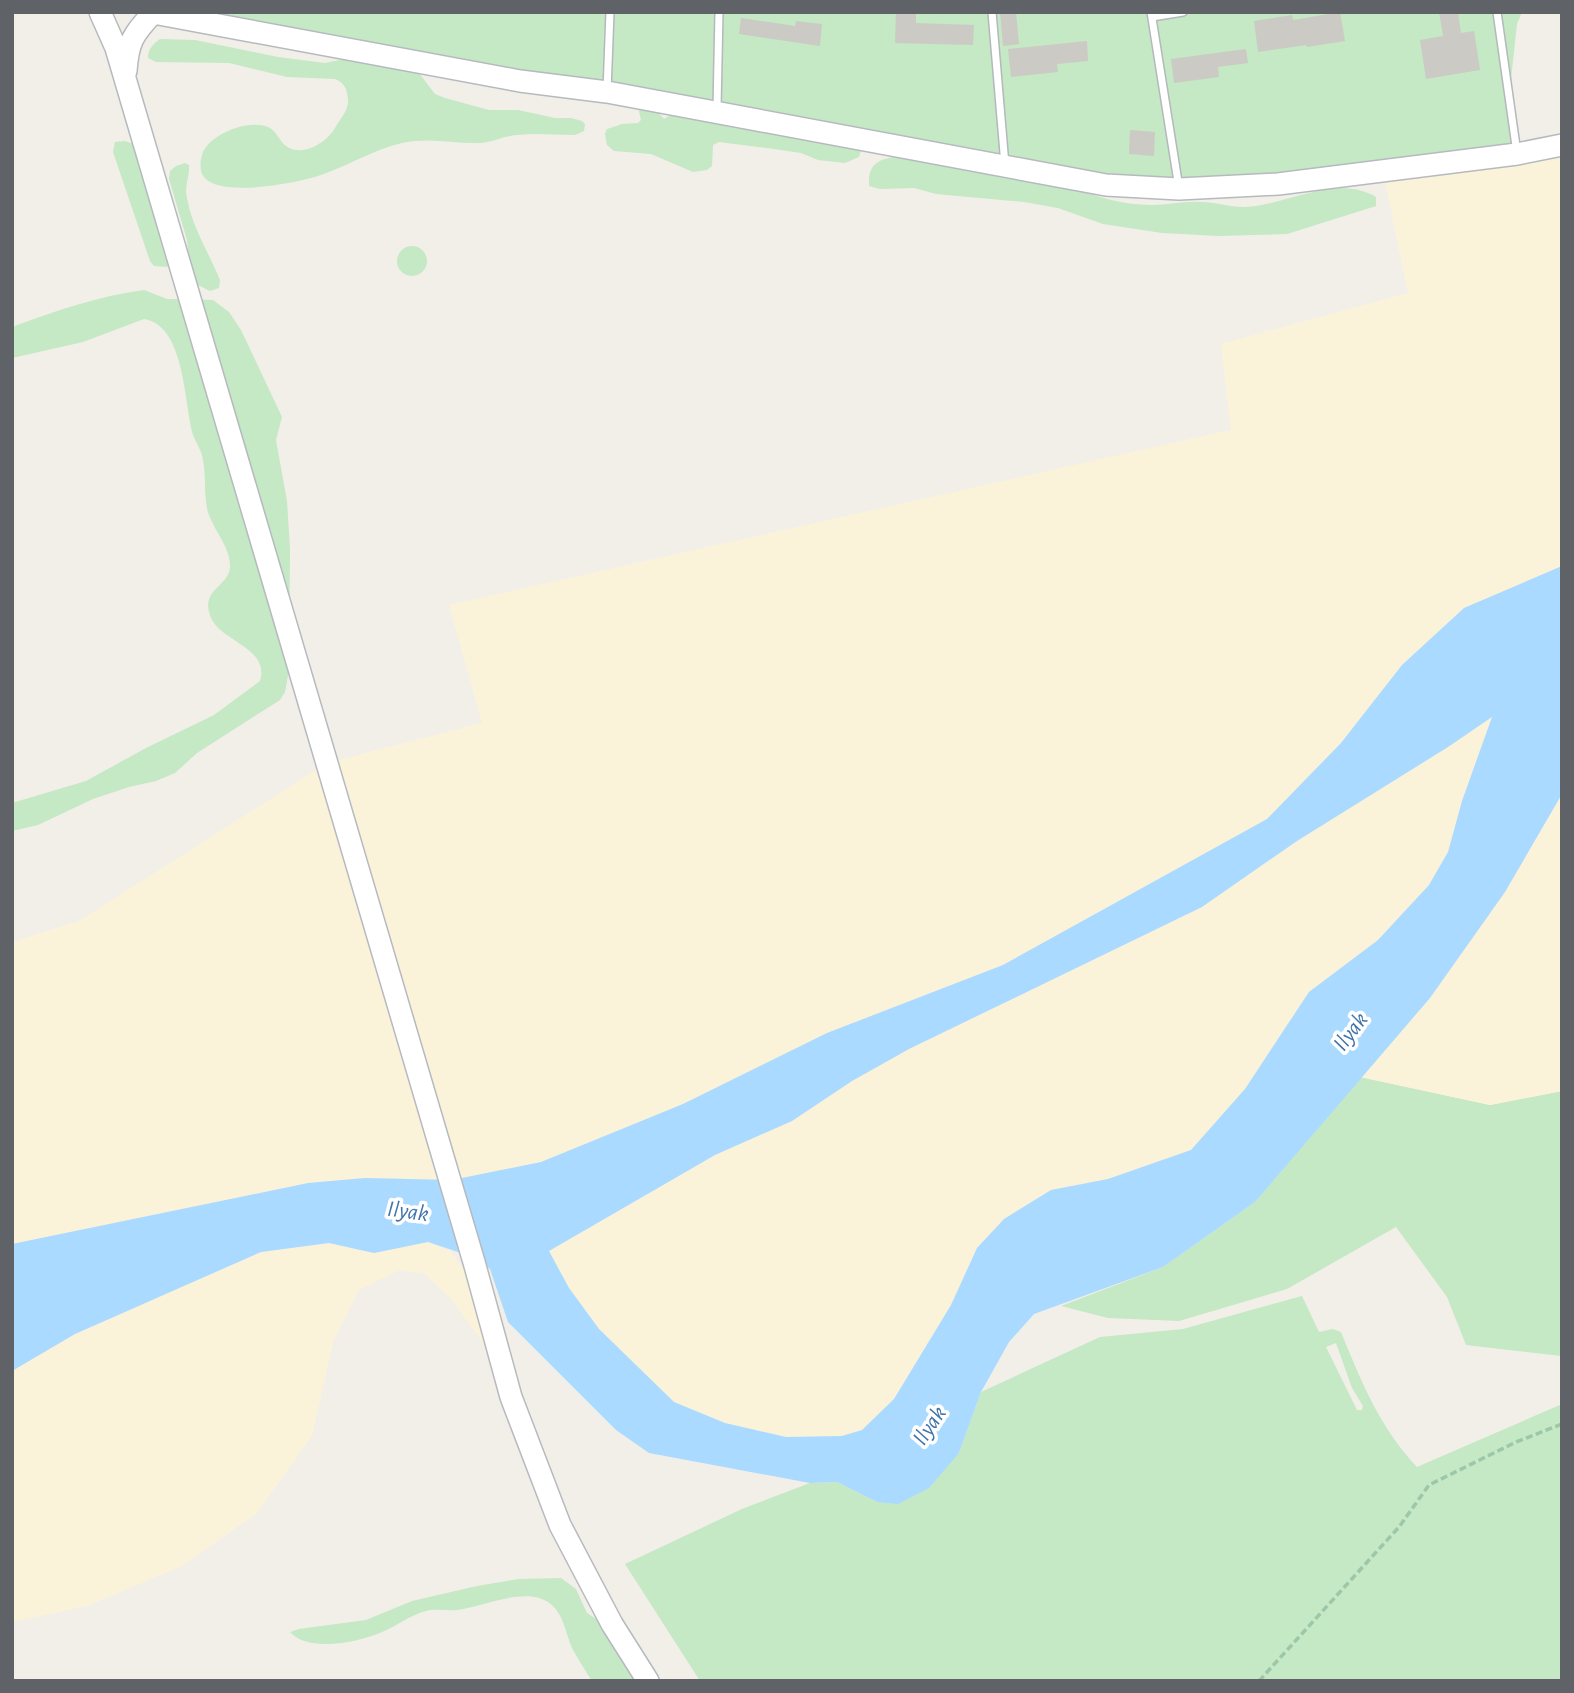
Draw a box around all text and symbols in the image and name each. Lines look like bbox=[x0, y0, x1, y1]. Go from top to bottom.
water label: Ilyak bbox=[1329, 1008, 1373, 1055]
water label: Ilyak bbox=[386, 1198, 430, 1226]
water label: Ilyak bbox=[909, 1402, 951, 1450]

